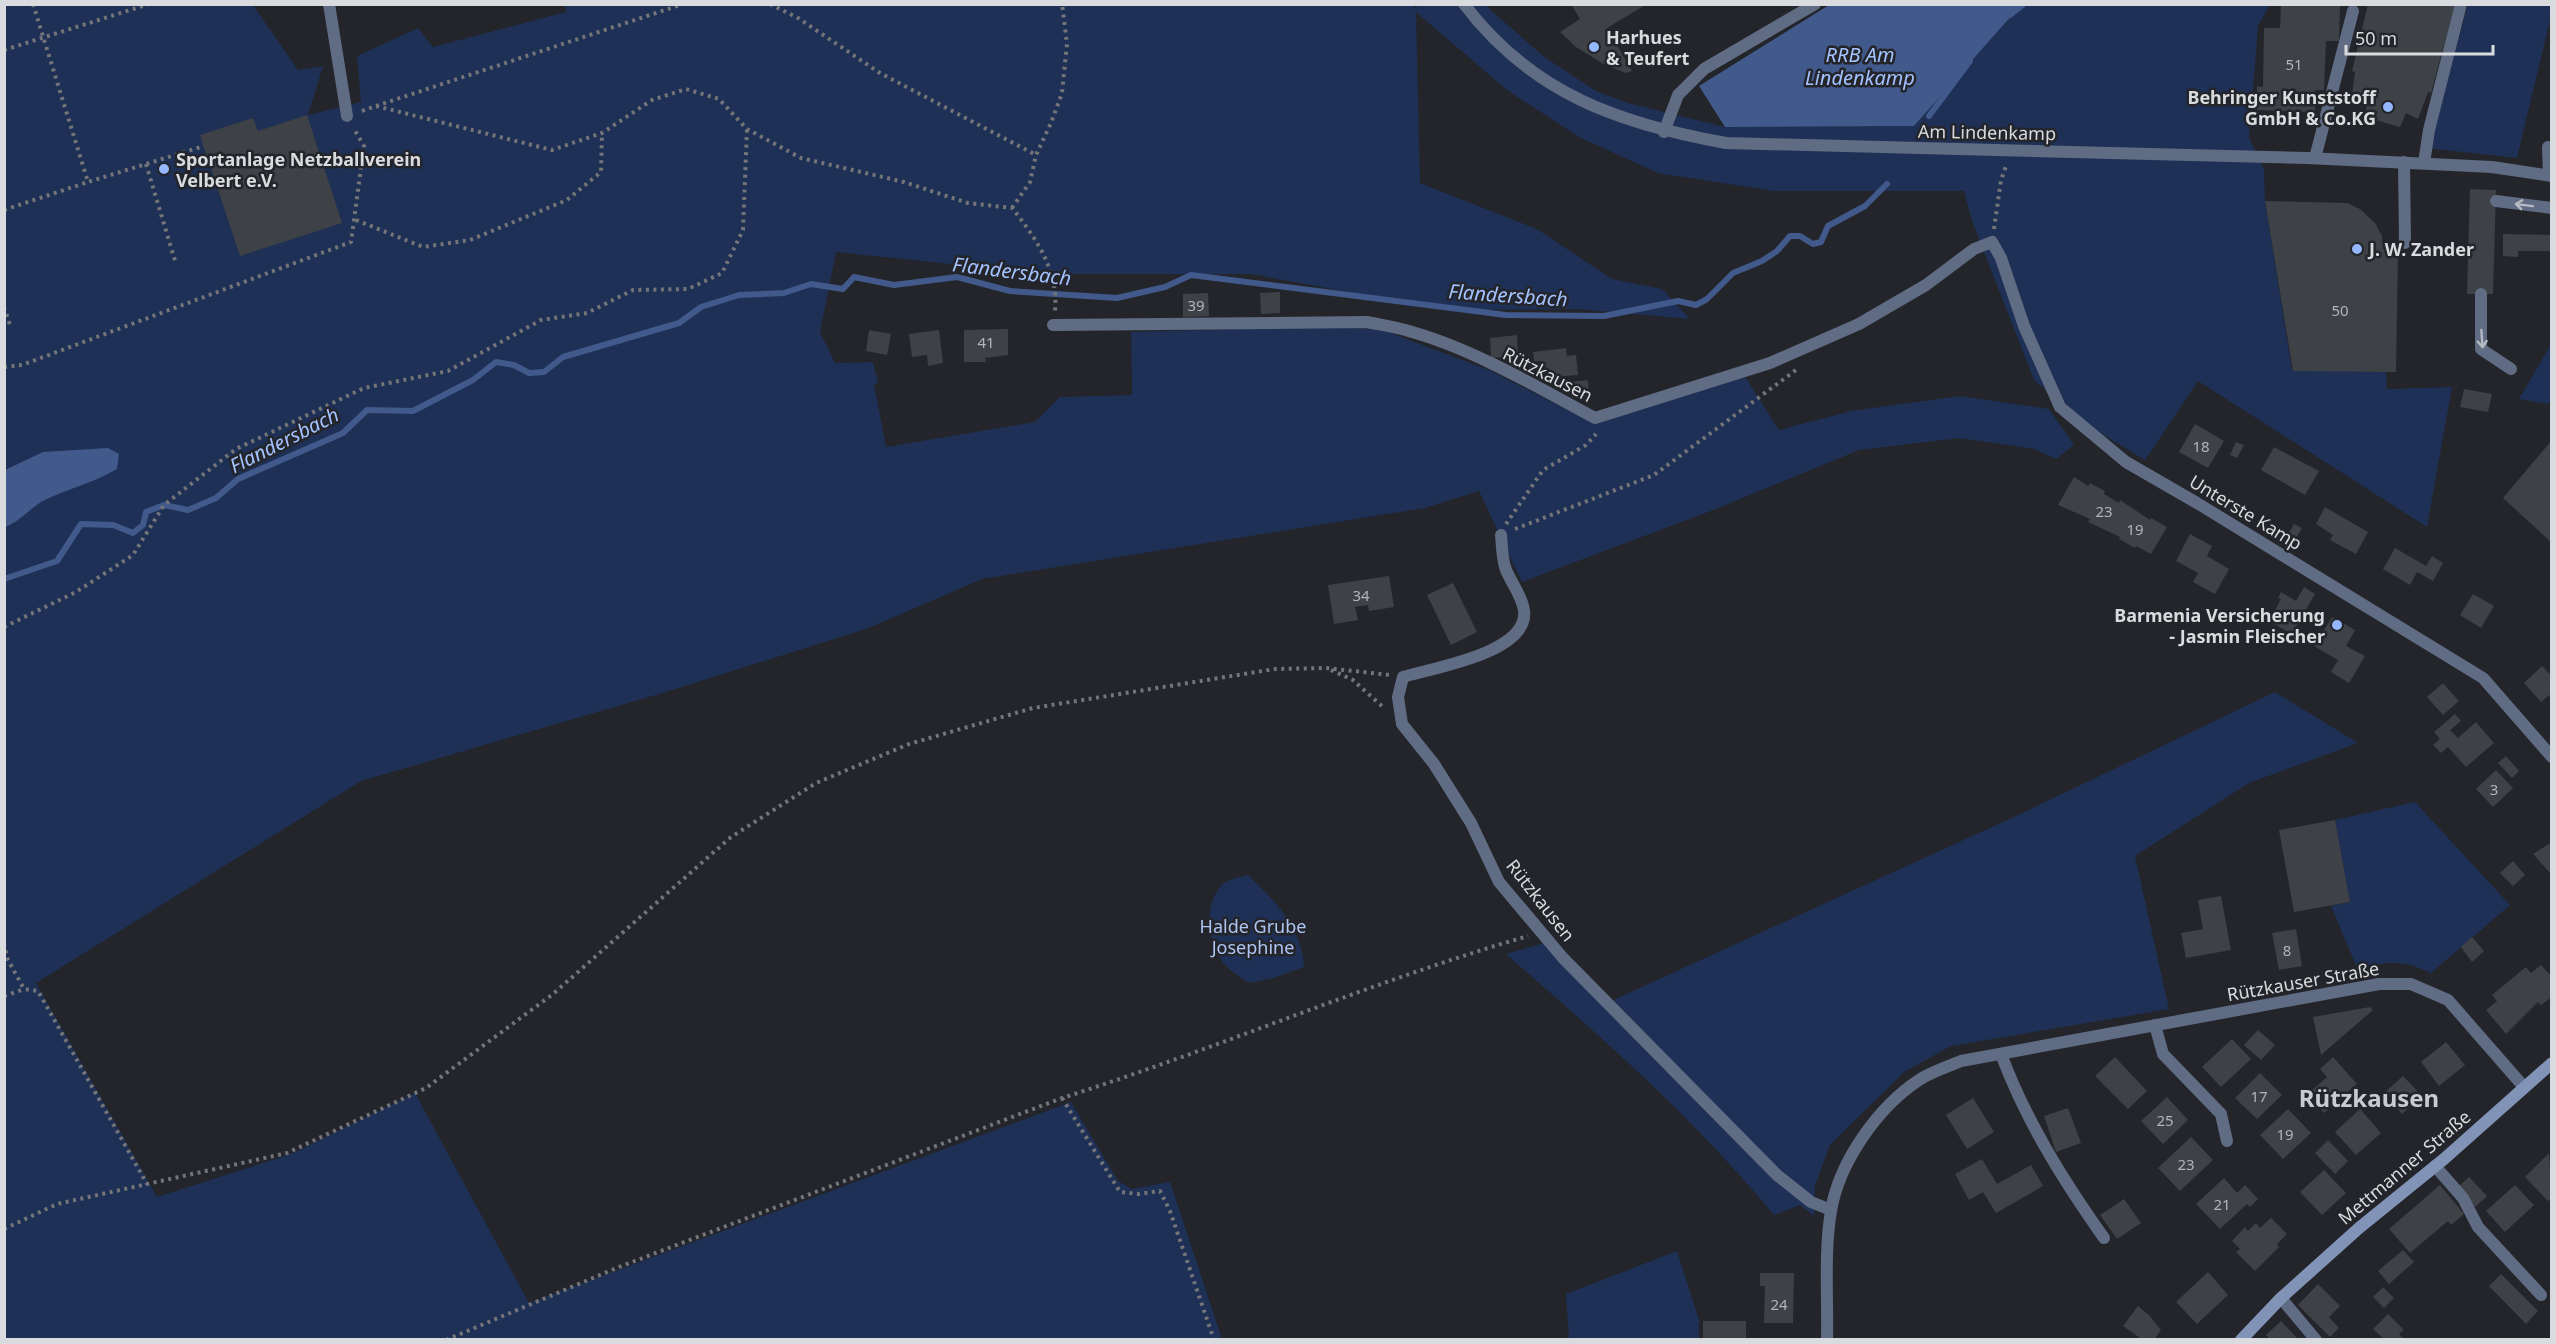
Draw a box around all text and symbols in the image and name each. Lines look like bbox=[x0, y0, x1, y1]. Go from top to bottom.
scale bar bbox=[2346, 18, 2493, 56]
place label: Harhues & Teufert bbox=[1606, 25, 1690, 70]
text: 50 m bbox=[2355, 26, 2397, 50]
marker: Harhues & Teufert bbox=[1587, 40, 1601, 54]
water label: RRB Am Lindenkamp bbox=[1805, 41, 1915, 91]
house number: 51 bbox=[2285, 54, 2303, 74]
place label: Behringer Kunststoff GmbH & Co.KG bbox=[2187, 85, 2377, 130]
marker: Behringer Kunststoff GmbH & Co.KG bbox=[2381, 100, 2395, 114]
street label: Am Lindenkamp bbox=[1918, 119, 2056, 145]
place label: Sportanlage Netzballverein Velbert e.V. bbox=[176, 147, 421, 192]
marker: Sportanlage Netzballverein Velbert e.V. bbox=[157, 162, 171, 176]
one-way arrow bbox=[2514, 199, 2534, 210]
place label: J. W. Zander bbox=[2367, 237, 2474, 261]
marker: J. W. Zander bbox=[2350, 242, 2364, 256]
water label: Flandersbach bbox=[951, 250, 1073, 292]
water label: Flandersbach bbox=[1448, 277, 1568, 313]
house number: 39 bbox=[1187, 295, 1205, 315]
house number: 50 bbox=[2331, 300, 2349, 320]
one-way arrow bbox=[2477, 329, 2488, 348]
house number: 41 bbox=[977, 332, 995, 352]
street label: Rützkausen bbox=[1499, 341, 1597, 407]
water label: Flandersbach bbox=[225, 401, 343, 479]
house number: 18 bbox=[2192, 436, 2210, 456]
street label: Unterste Kamp bbox=[2185, 469, 2307, 555]
house number: 23 bbox=[2095, 501, 2113, 521]
house number: 19 bbox=[2126, 519, 2144, 539]
house number: 34 bbox=[1352, 585, 1370, 605]
place label: Barmenia Versicherung - Jasmin Fleischer bbox=[2114, 603, 2325, 648]
marker: Barmenia Versicherung - Jasmin Fleischer bbox=[2330, 618, 2344, 632]
house number: 3 bbox=[2490, 779, 2498, 799]
street label: Rützkausen bbox=[1501, 854, 1581, 946]
park label: Halde Grube Josephine bbox=[1200, 914, 1306, 959]
house number: 8 bbox=[2283, 940, 2291, 960]
street label: Rützkauser Straße bbox=[2225, 956, 2381, 1006]
district label: Rützkausen bbox=[2299, 1081, 2439, 1114]
house number: 17 bbox=[2250, 1086, 2268, 1106]
street label: Mettmanner Straße bbox=[2333, 1104, 2475, 1230]
house number: 25 bbox=[2156, 1110, 2174, 1130]
house number: 19 bbox=[2276, 1124, 2294, 1144]
house number: 23 bbox=[2177, 1154, 2195, 1174]
house number: 21 bbox=[2213, 1194, 2231, 1214]
house number: 24 bbox=[1770, 1294, 1788, 1314]

